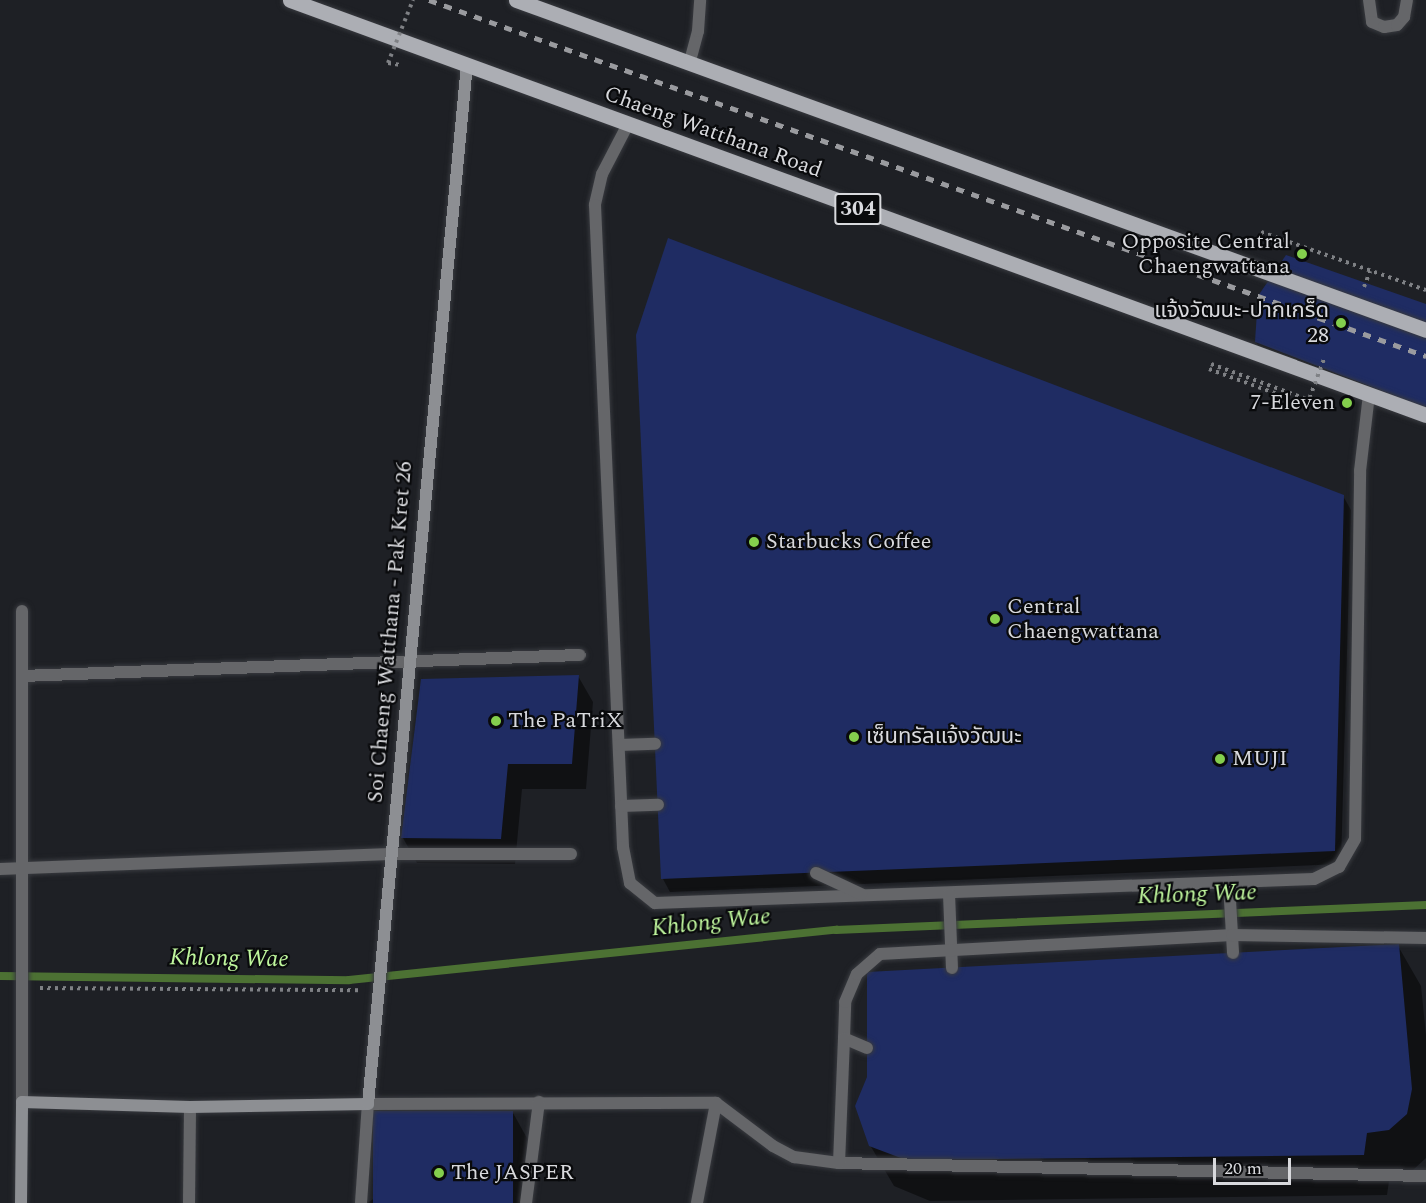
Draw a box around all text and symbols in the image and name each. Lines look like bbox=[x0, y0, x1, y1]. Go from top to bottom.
street label: Chaeng Watthana Road bbox=[601, 80, 825, 184]
road number: 304 bbox=[834, 191, 882, 227]
place label: Opposite Central Chaengwattana bbox=[1121, 228, 1290, 280]
marker: Opposite Central Chaengwattana bbox=[1295, 247, 1309, 261]
place label: แจ้งวัฒนะ-ปากเกร็ด 28 bbox=[1154, 297, 1329, 348]
marker: แจ้งวัฒนะ-ปากเกร็ด 28 bbox=[1334, 316, 1348, 330]
place label: 7-Eleven bbox=[1250, 390, 1335, 416]
marker: 7-Eleven bbox=[1340, 396, 1354, 410]
street label: Soi Chaeng Watthana - Pak Kret 26 bbox=[362, 460, 418, 804]
place label: Starbucks Coffee bbox=[766, 529, 931, 555]
marker: Starbucks Coffee bbox=[747, 535, 761, 549]
place label: Central Chaengwattana bbox=[1007, 593, 1159, 644]
marker: Central Chaengwattana bbox=[988, 612, 1002, 626]
place label: The PaTriX bbox=[508, 708, 622, 734]
marker: The PaTriX bbox=[489, 714, 503, 728]
place label: เซ็นทรัลแจ้งวัฒนะ bbox=[866, 724, 1022, 750]
marker: เซ็นทรัลแจ้งวัฒนะ bbox=[847, 730, 861, 744]
place label: MUJI bbox=[1232, 746, 1288, 772]
marker: MUJI bbox=[1213, 752, 1227, 766]
water label: Khlong Wae bbox=[1137, 879, 1257, 911]
water label: Khlong Wae bbox=[650, 902, 772, 944]
water label: Khlong Wae bbox=[169, 944, 289, 974]
scale bar bbox=[1216, 1146, 1294, 1184]
text: 20 m bbox=[1224, 1155, 1262, 1182]
place label: The JASPER bbox=[451, 1160, 574, 1186]
marker: The JASPER bbox=[432, 1166, 446, 1180]

